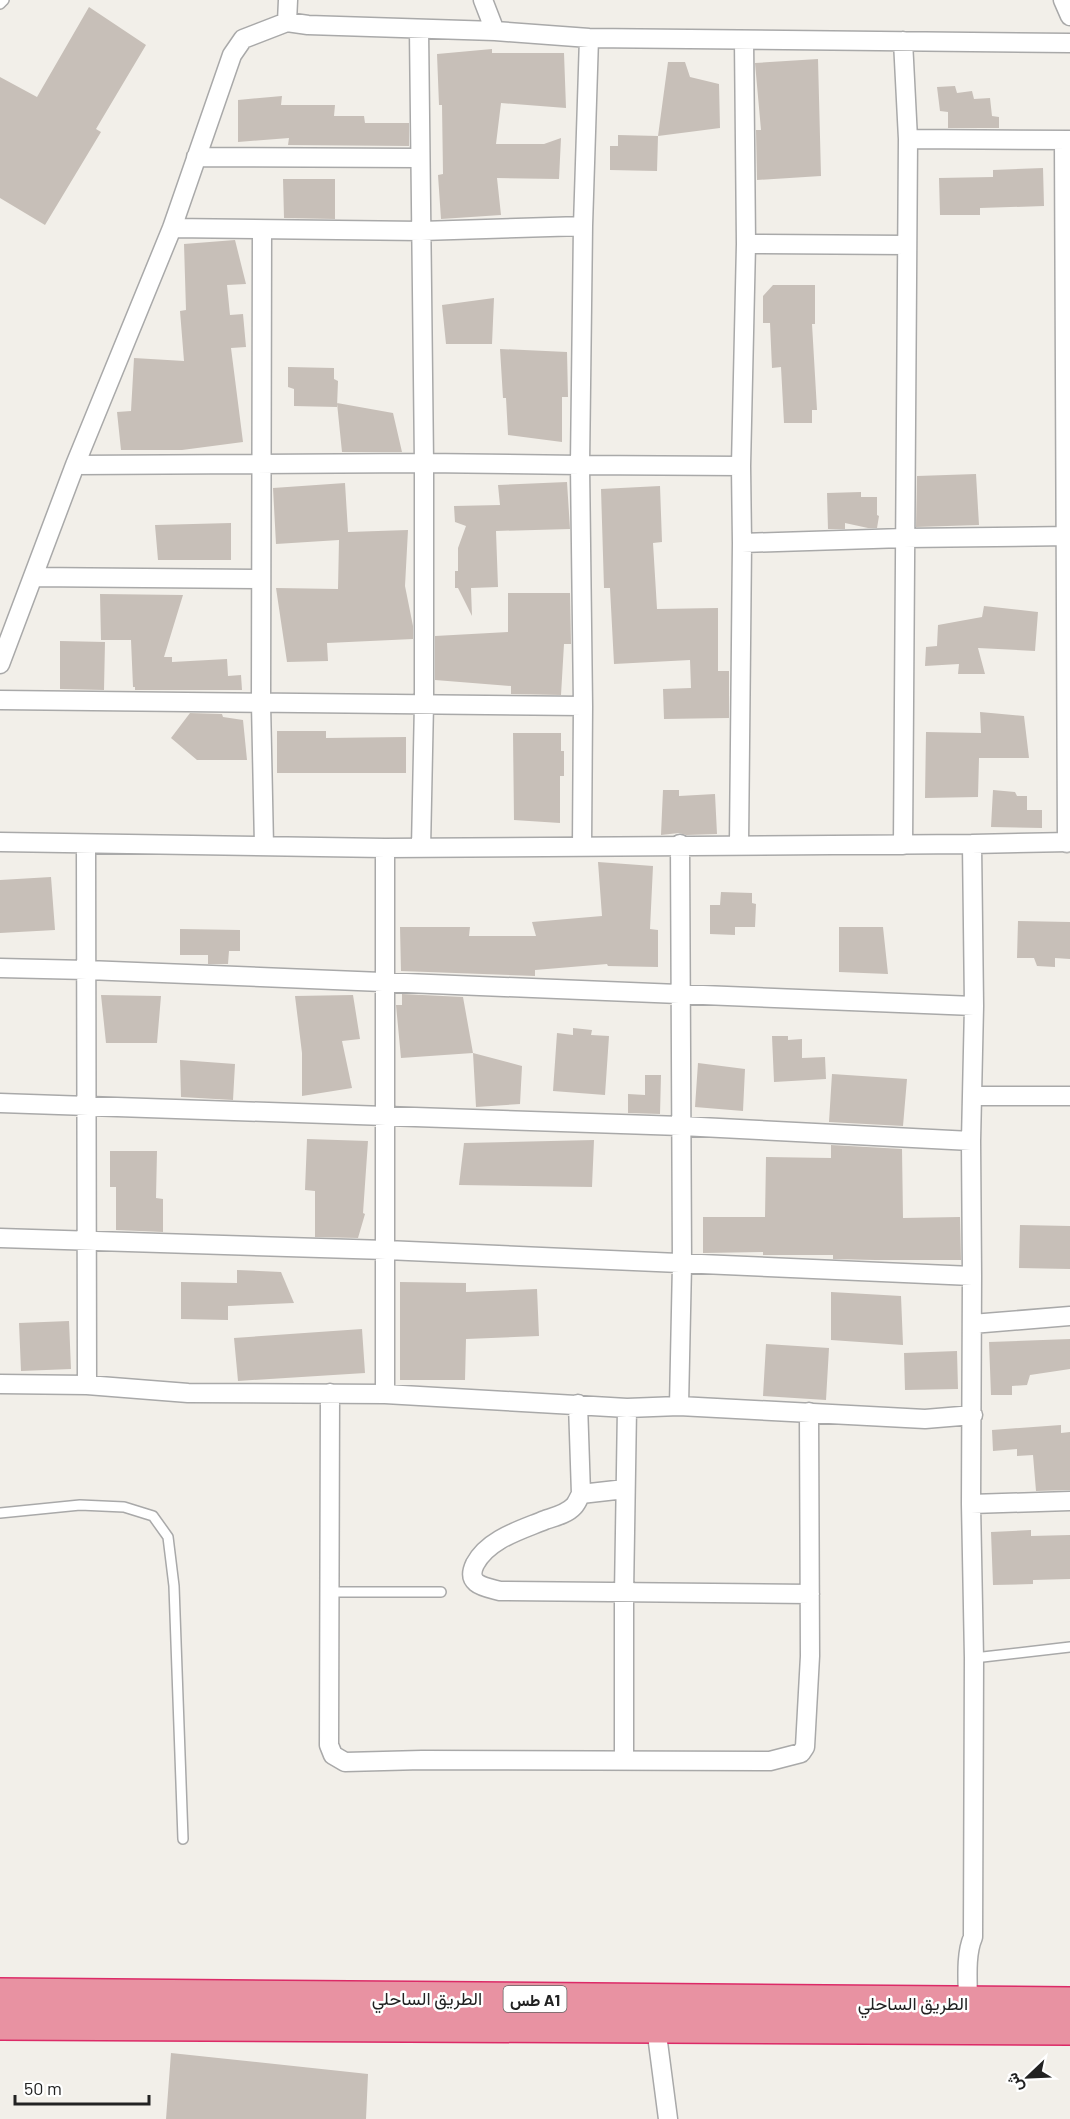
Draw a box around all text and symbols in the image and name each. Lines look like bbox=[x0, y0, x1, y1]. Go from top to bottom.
road number: طس A1 bbox=[504, 1986, 566, 2012]
street label: الطريق الساحلي bbox=[372, 1987, 482, 2014]
street label: الطريق الساحلي bbox=[858, 1992, 968, 2019]
north arrow bbox=[998, 2047, 1058, 2107]
scale bar bbox=[15, 2068, 148, 2106]
text: ش bbox=[1001, 2070, 1027, 2096]
text: 50 m bbox=[24, 2077, 62, 2099]

